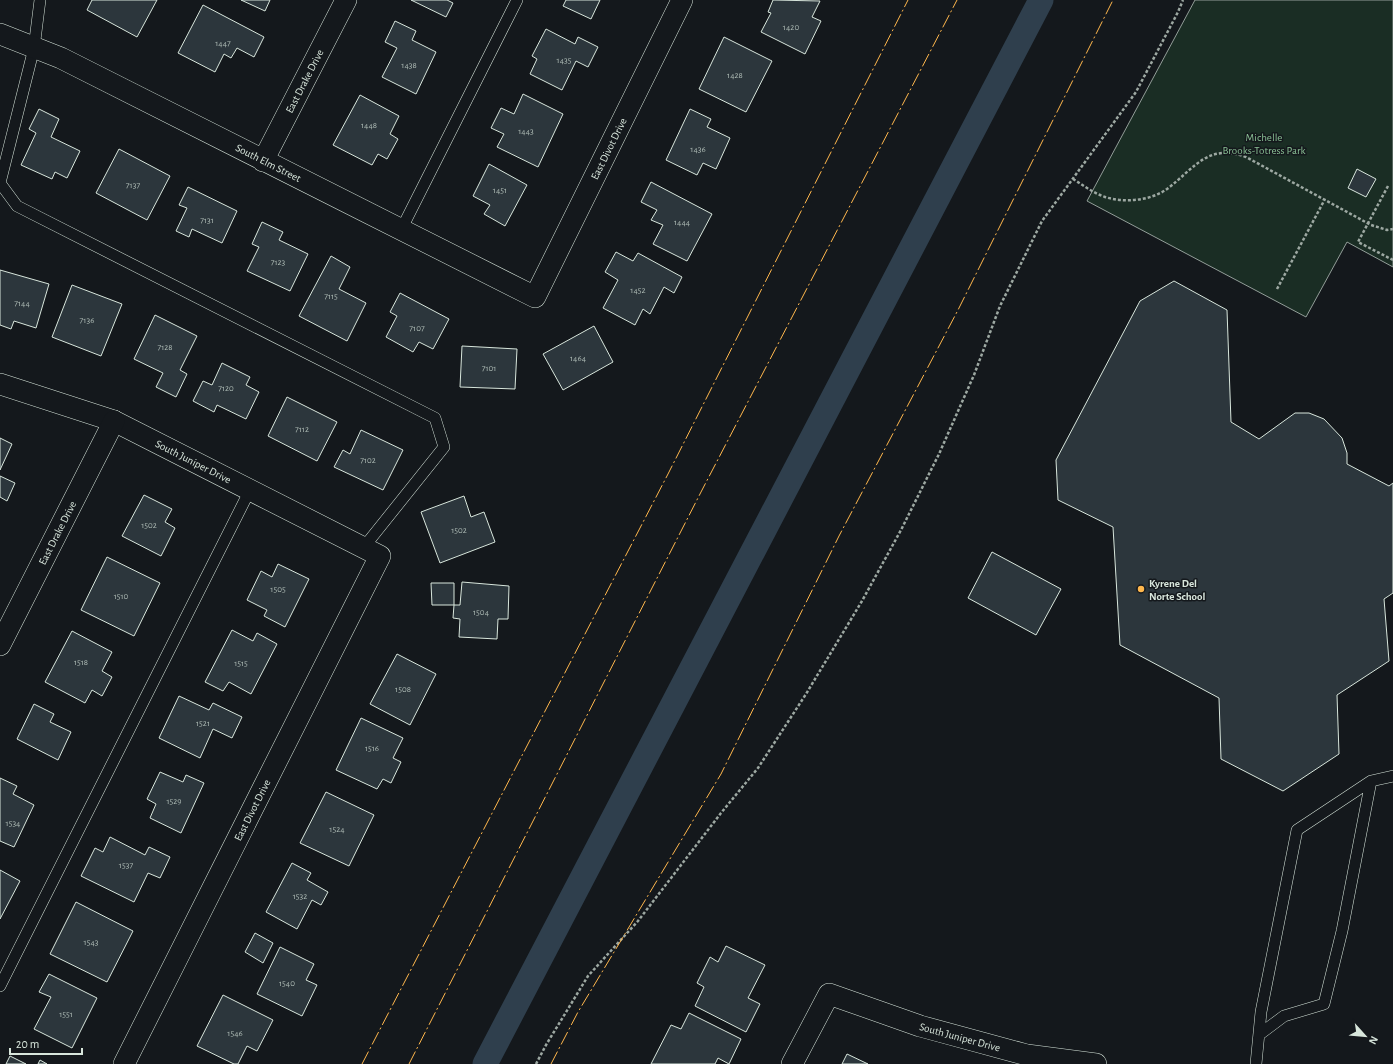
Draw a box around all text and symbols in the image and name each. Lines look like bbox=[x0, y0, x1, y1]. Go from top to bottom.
house number: 1420 bbox=[783, 23, 799, 32]
house number: 1447 bbox=[215, 39, 231, 48]
street label: East Drake Drive bbox=[284, 48, 326, 115]
house number: 1435 bbox=[557, 56, 572, 65]
house number: 1438 bbox=[401, 61, 417, 70]
house number: 1428 bbox=[727, 71, 743, 80]
street label: East Divot Drive bbox=[589, 116, 629, 182]
house number: 1448 bbox=[361, 121, 377, 130]
house number: 1443 bbox=[518, 127, 534, 136]
park label: Michelle Brooks-Totress Park bbox=[1223, 132, 1305, 156]
street label: South Elm Street bbox=[234, 142, 303, 184]
house number: 1436 bbox=[690, 145, 706, 154]
house number: 7137 bbox=[126, 181, 140, 190]
house number: 1451 bbox=[493, 186, 507, 195]
house number: 7131 bbox=[200, 216, 214, 225]
house number: 1444 bbox=[674, 218, 691, 227]
house number: 7123 bbox=[271, 258, 286, 267]
house number: 1452 bbox=[630, 286, 646, 295]
house number: 7115 bbox=[324, 292, 338, 301]
house number: 7144 bbox=[14, 299, 30, 308]
house number: 7136 bbox=[80, 316, 94, 325]
house number: 7107 bbox=[409, 324, 425, 333]
house number: 7128 bbox=[157, 343, 173, 352]
house number: 1464 bbox=[570, 354, 587, 363]
house number: 7101 bbox=[482, 364, 496, 373]
house number: 7120 bbox=[218, 384, 234, 393]
house number: 7112 bbox=[295, 425, 309, 434]
street label: South Juniper Drive bbox=[154, 438, 233, 486]
house number: 7102 bbox=[360, 456, 376, 465]
street label: East Drake Drive bbox=[37, 499, 78, 567]
house number: 1502 bbox=[141, 521, 157, 530]
house number: 1502 bbox=[451, 526, 467, 535]
place label: Kyrene Del Norte School bbox=[1149, 578, 1205, 602]
marker: Kyrene Del Norte School bbox=[1136, 584, 1146, 594]
house number: 1505 bbox=[270, 585, 286, 594]
house number: 1510 bbox=[114, 592, 129, 601]
house number: 1504 bbox=[473, 608, 490, 617]
house number: 1518 bbox=[74, 658, 88, 667]
house number: 1515 bbox=[234, 659, 248, 668]
house number: 1508 bbox=[395, 685, 411, 694]
house number: 1521 bbox=[196, 719, 210, 728]
house number: 1516 bbox=[365, 744, 379, 753]
street label: East Divot Drive bbox=[232, 778, 273, 843]
house number: 1529 bbox=[166, 797, 182, 806]
house number: 1534 bbox=[6, 819, 21, 828]
house number: 1524 bbox=[329, 825, 345, 834]
house number: 1537 bbox=[119, 861, 133, 870]
house number: 1532 bbox=[293, 892, 307, 901]
house number: 1543 bbox=[84, 938, 99, 947]
house number: 1540 bbox=[279, 979, 295, 988]
house number: 1551 bbox=[59, 1010, 73, 1019]
north arrow bbox=[1345, 1016, 1385, 1056]
street label: South Juniper Drive bbox=[918, 1021, 1001, 1053]
house number: 1546 bbox=[227, 1029, 243, 1038]
scale bar bbox=[10, 1030, 82, 1056]
text: N bbox=[1367, 1034, 1380, 1046]
text: 20 m bbox=[16, 1038, 39, 1050]

